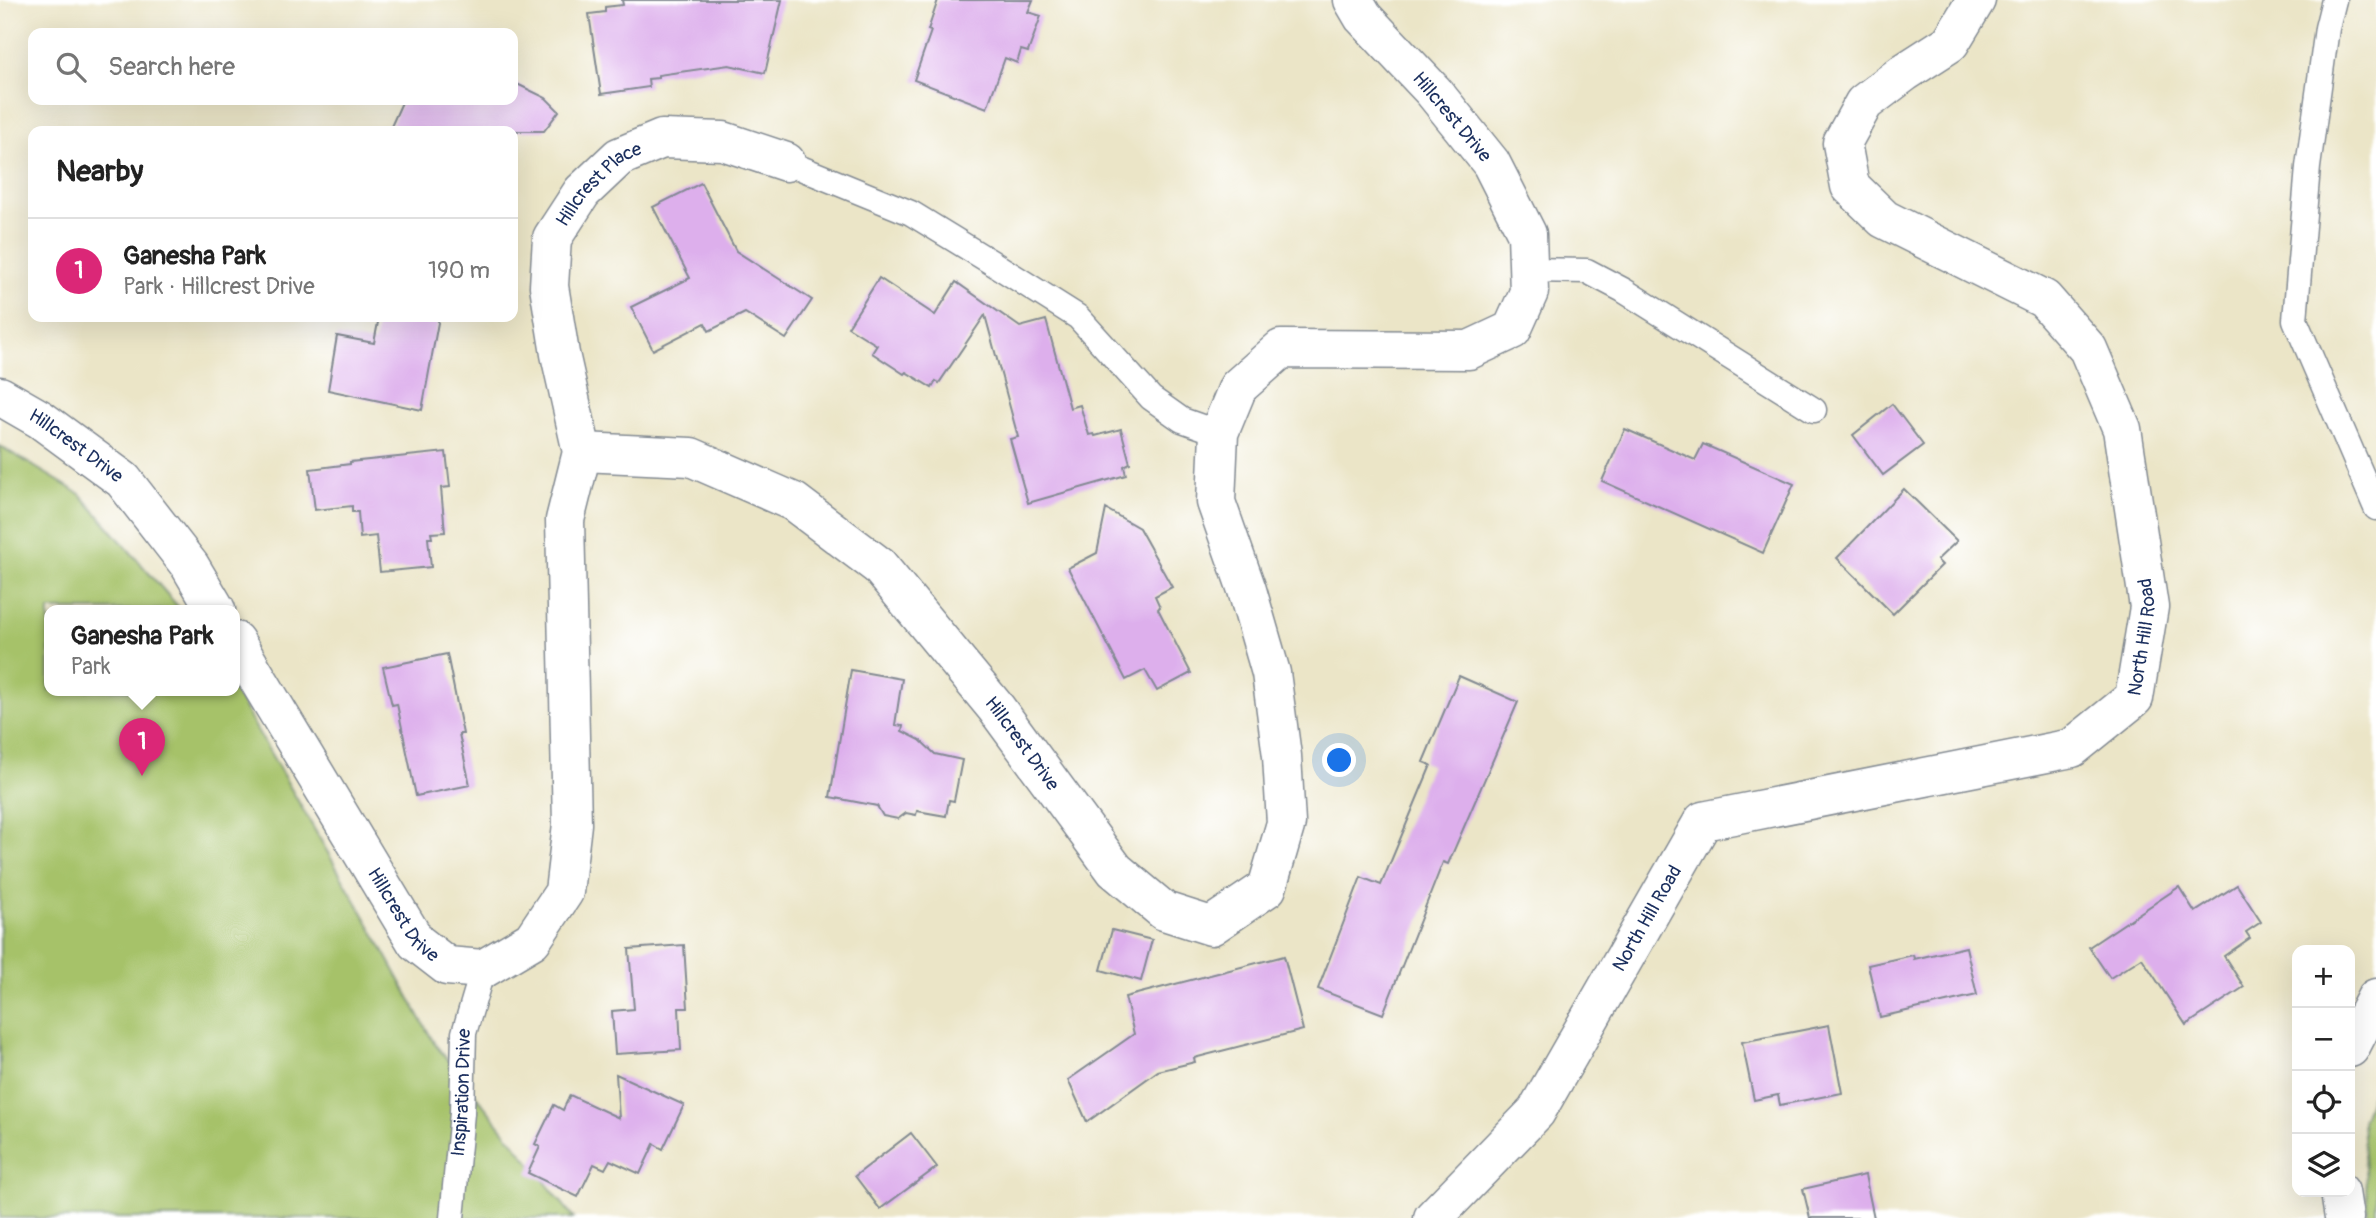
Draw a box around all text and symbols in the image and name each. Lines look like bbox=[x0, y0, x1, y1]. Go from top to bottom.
search box bbox=[28, 28, 518, 105]
icon: search bbox=[52, 48, 90, 86]
text: Search here bbox=[108, 51, 235, 83]
street label: Hillcrest Drive bbox=[1407, 67, 1497, 168]
street label: Hillcrest Place bbox=[551, 137, 646, 231]
text: Nearby bbox=[56, 153, 143, 190]
text: Ganesha Park bbox=[123, 240, 266, 272]
text: 1 bbox=[75, 256, 84, 285]
text: 190 m bbox=[428, 256, 490, 285]
text: Park · Hillcrest Drive bbox=[123, 272, 315, 301]
street label: Hillcrest Drive bbox=[25, 403, 128, 488]
street label: North Hill Road bbox=[2123, 577, 2161, 697]
popup bbox=[44, 605, 240, 696]
text: Ganesha Park bbox=[70, 620, 214, 652]
text: Park bbox=[70, 652, 111, 681]
street label: Hillcrest Drive bbox=[980, 692, 1065, 796]
pin: 1 bbox=[119, 718, 165, 776]
your location bbox=[1322, 743, 1356, 777]
street label: North Hill Road bbox=[1607, 861, 1687, 976]
street label: Hillcrest Drive bbox=[362, 863, 445, 968]
map controls bbox=[2292, 945, 2355, 1197]
button: + bbox=[2292, 945, 2355, 1008]
button: − bbox=[2292, 1008, 2355, 1071]
street label: Inspiration Drive bbox=[446, 1027, 476, 1158]
button: locate bbox=[2292, 1071, 2355, 1134]
button: layers bbox=[2292, 1134, 2355, 1197]

